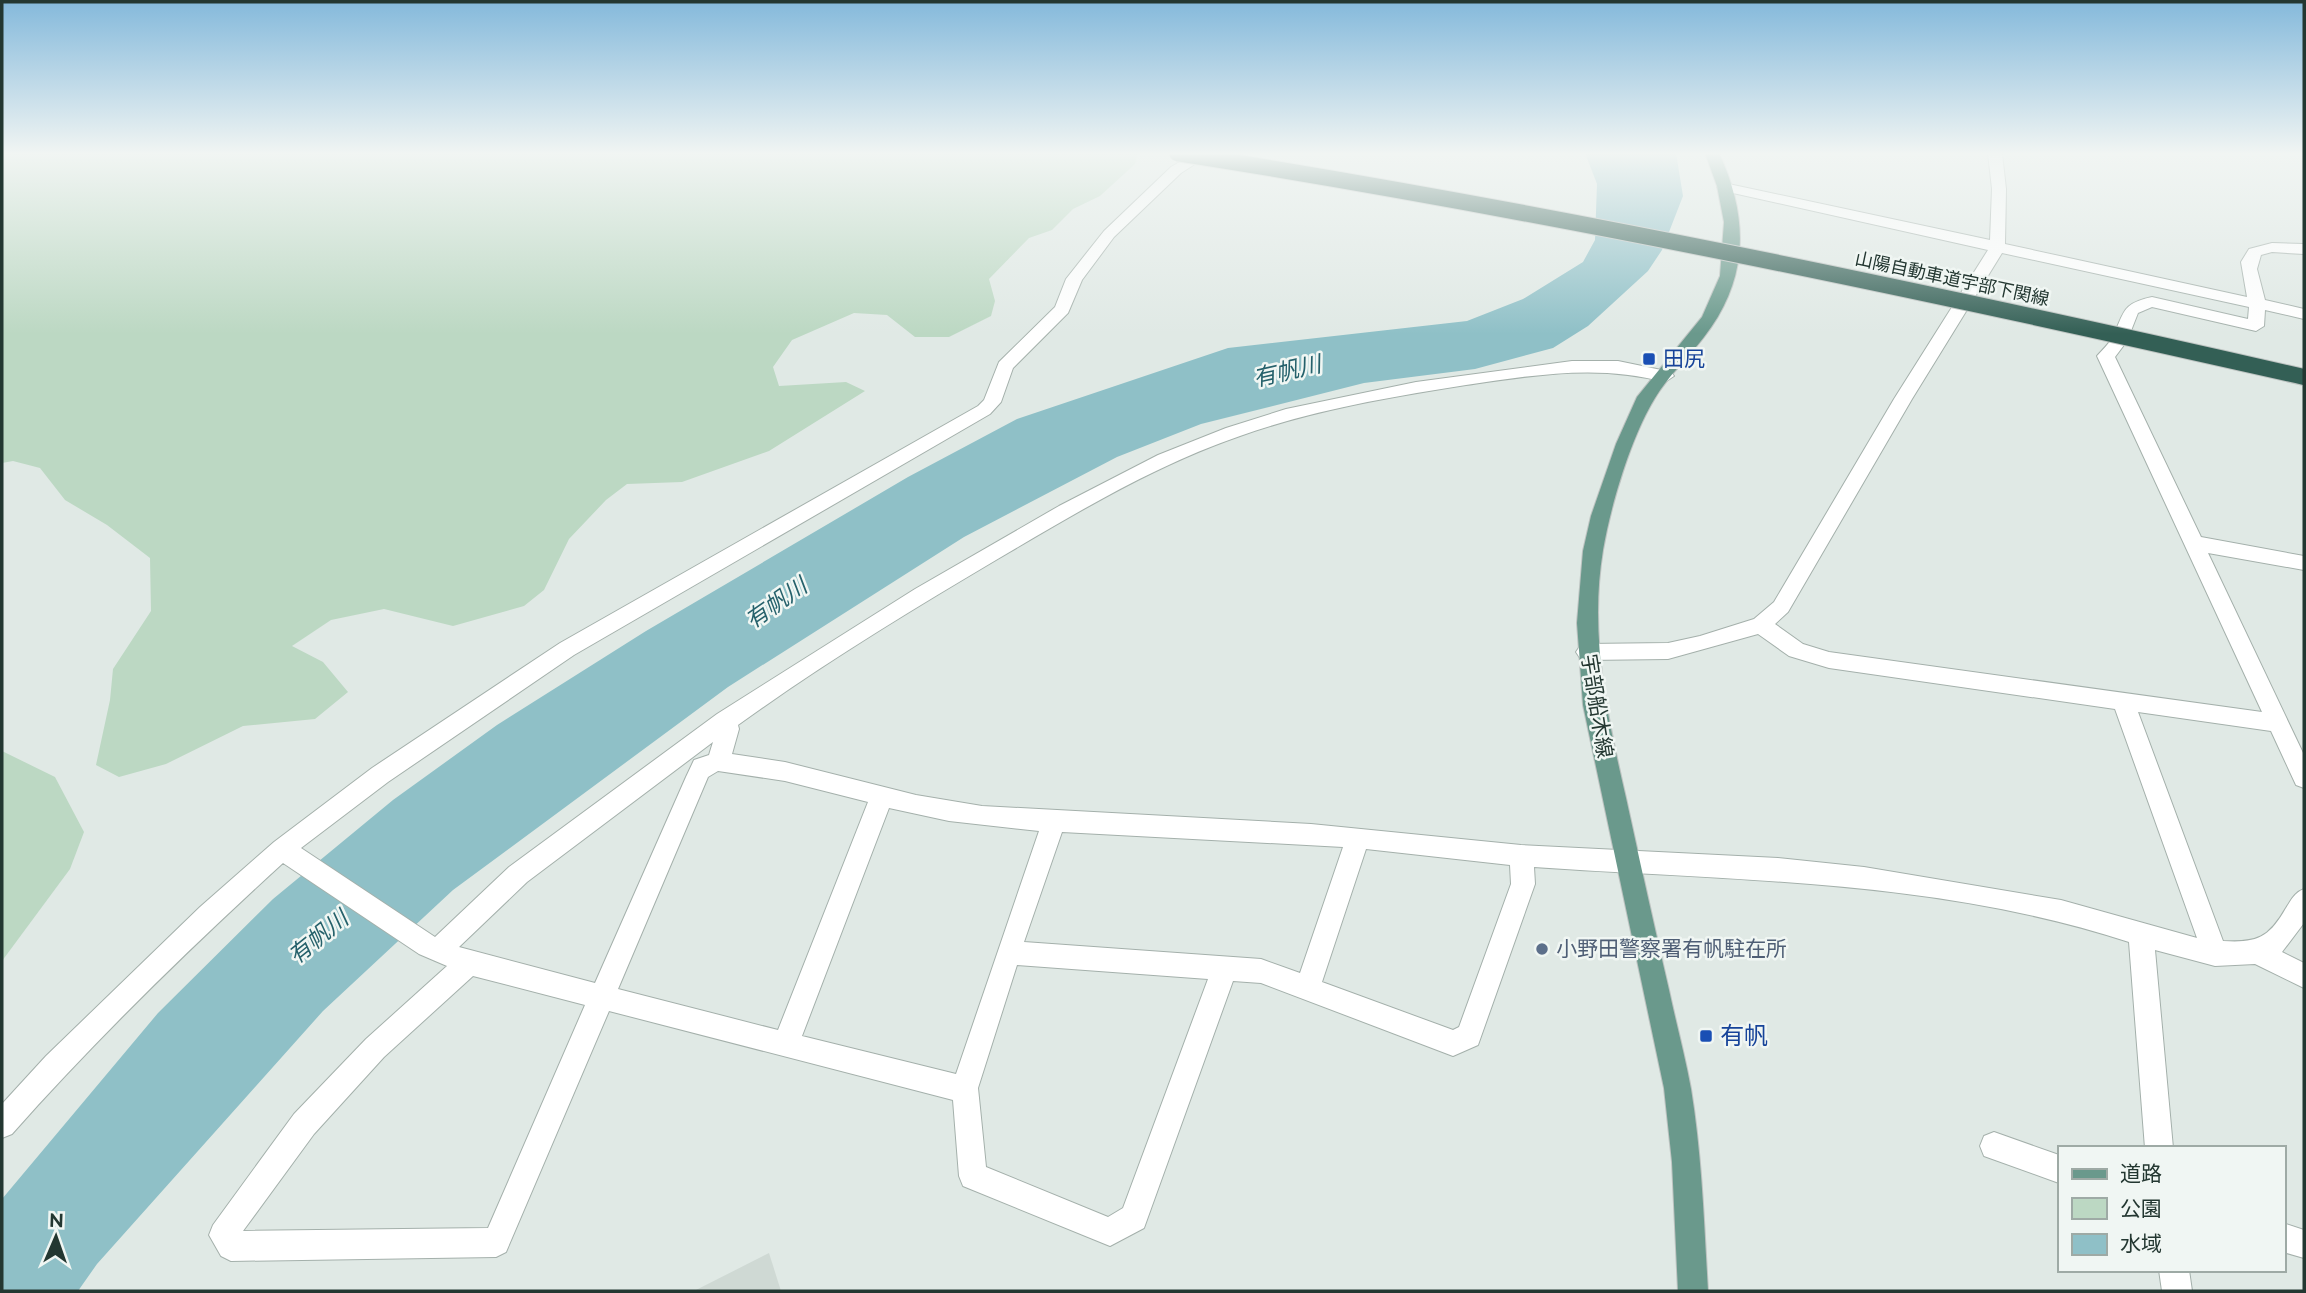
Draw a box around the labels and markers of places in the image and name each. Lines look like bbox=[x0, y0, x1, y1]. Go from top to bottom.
place label: 田尻 bbox=[1663, 346, 1705, 371]
marker: 田尻 bbox=[1641, 351, 1657, 367]
place label: 小野田警察署有帆駐在所 bbox=[1556, 936, 1787, 961]
marker: 小野田警察署有帆駐在所 bbox=[1534, 941, 1550, 957]
place label: 有帆 bbox=[1720, 1021, 1768, 1050]
marker: 有帆 bbox=[1698, 1028, 1714, 1044]

